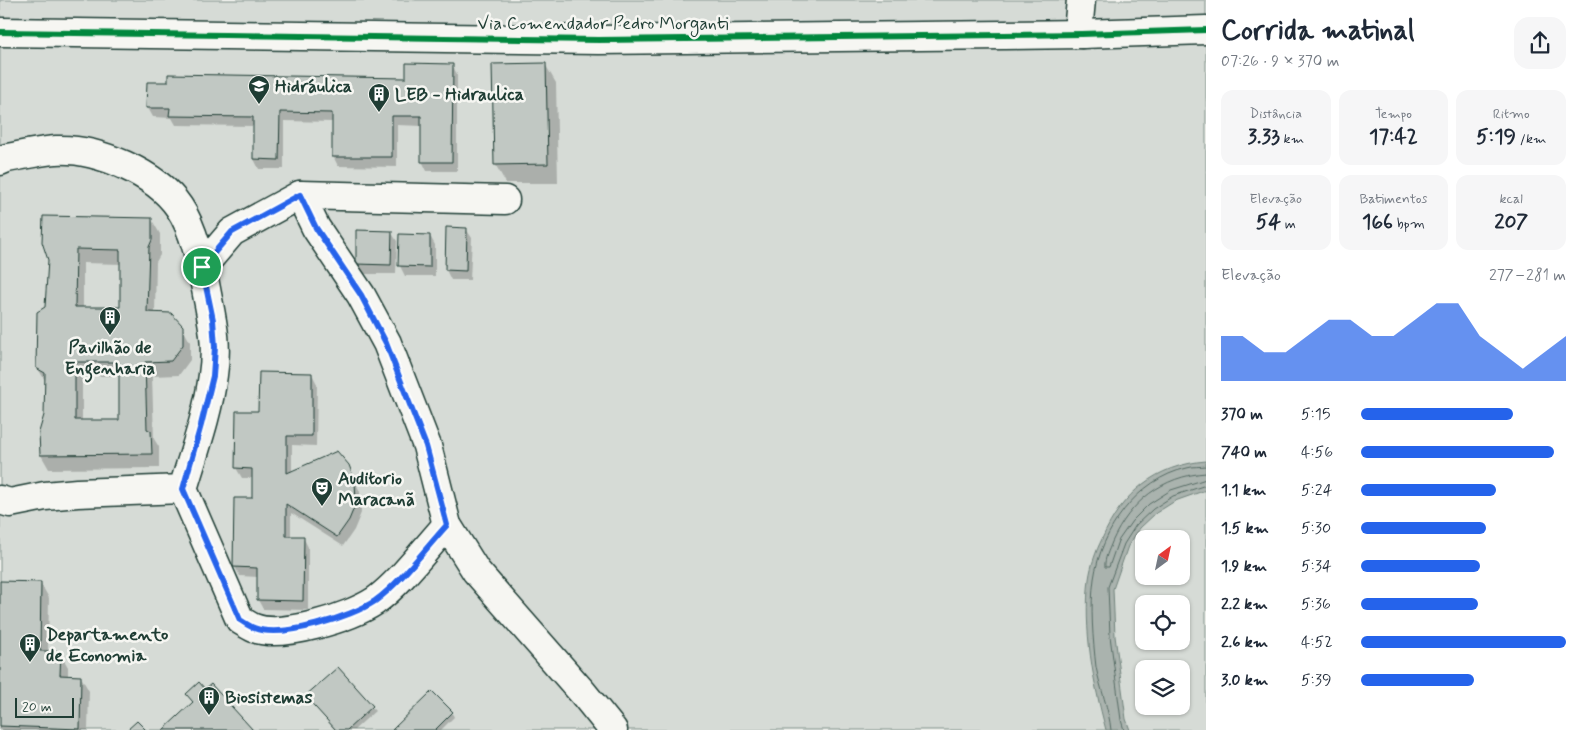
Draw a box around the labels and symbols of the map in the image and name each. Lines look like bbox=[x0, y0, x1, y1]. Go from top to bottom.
street label: Via Comendador Pedro Morganti bbox=[477, 12, 729, 37]
school or university icon: Hidráulica bbox=[247, 74, 271, 105]
place label: Hidráulica bbox=[275, 75, 352, 99]
building icon: LEB - Hidraulica bbox=[367, 82, 391, 113]
place label: LEB - Hidraulica bbox=[395, 83, 524, 107]
pin bbox=[181, 246, 223, 288]
building icon: Pavilhão de Engenharia bbox=[98, 305, 122, 336]
place label: Pavilhão de Engenharia bbox=[65, 336, 155, 383]
place label: Auditorio Maracanã bbox=[338, 467, 415, 512]
theatre icon: Auditorio Maracanã bbox=[310, 476, 334, 507]
north arrow bbox=[1135, 530, 1190, 585]
place label: Departamento de Economia bbox=[46, 623, 168, 668]
building icon: Departamento de Economia bbox=[18, 632, 42, 663]
building icon: Biosistemas bbox=[197, 685, 221, 716]
place label: Biosistemas bbox=[225, 686, 312, 710]
scale bar bbox=[15, 695, 74, 718]

